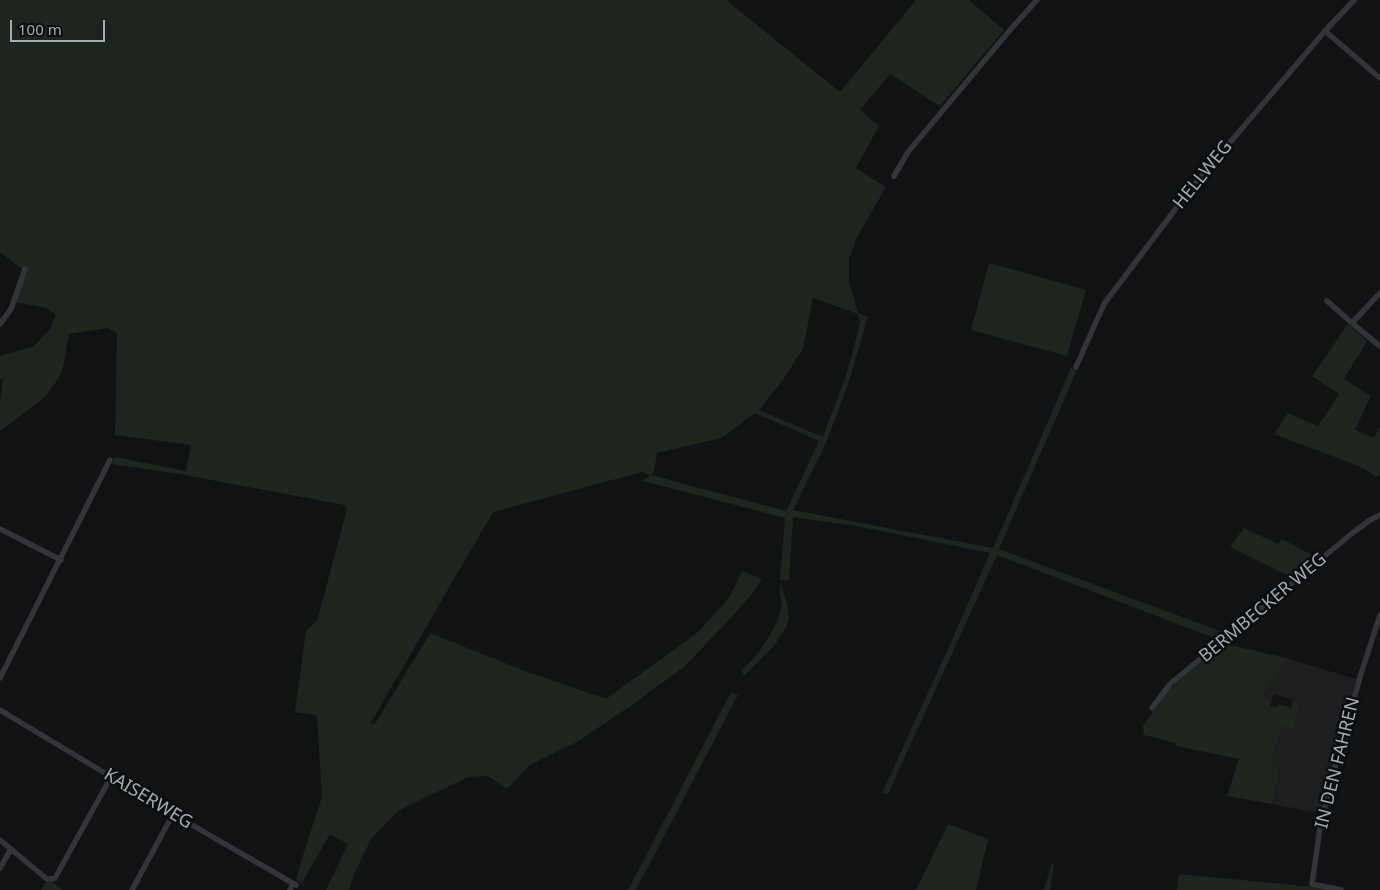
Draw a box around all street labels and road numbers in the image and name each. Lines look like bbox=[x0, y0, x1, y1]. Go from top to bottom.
street label: HELLWEG bbox=[1169, 136, 1237, 214]
street label: BERMBECKER WEG bbox=[1195, 549, 1331, 667]
street label: IN DEN FAHREN bbox=[1311, 695, 1365, 831]
street label: KAISERWEG bbox=[100, 764, 196, 834]

